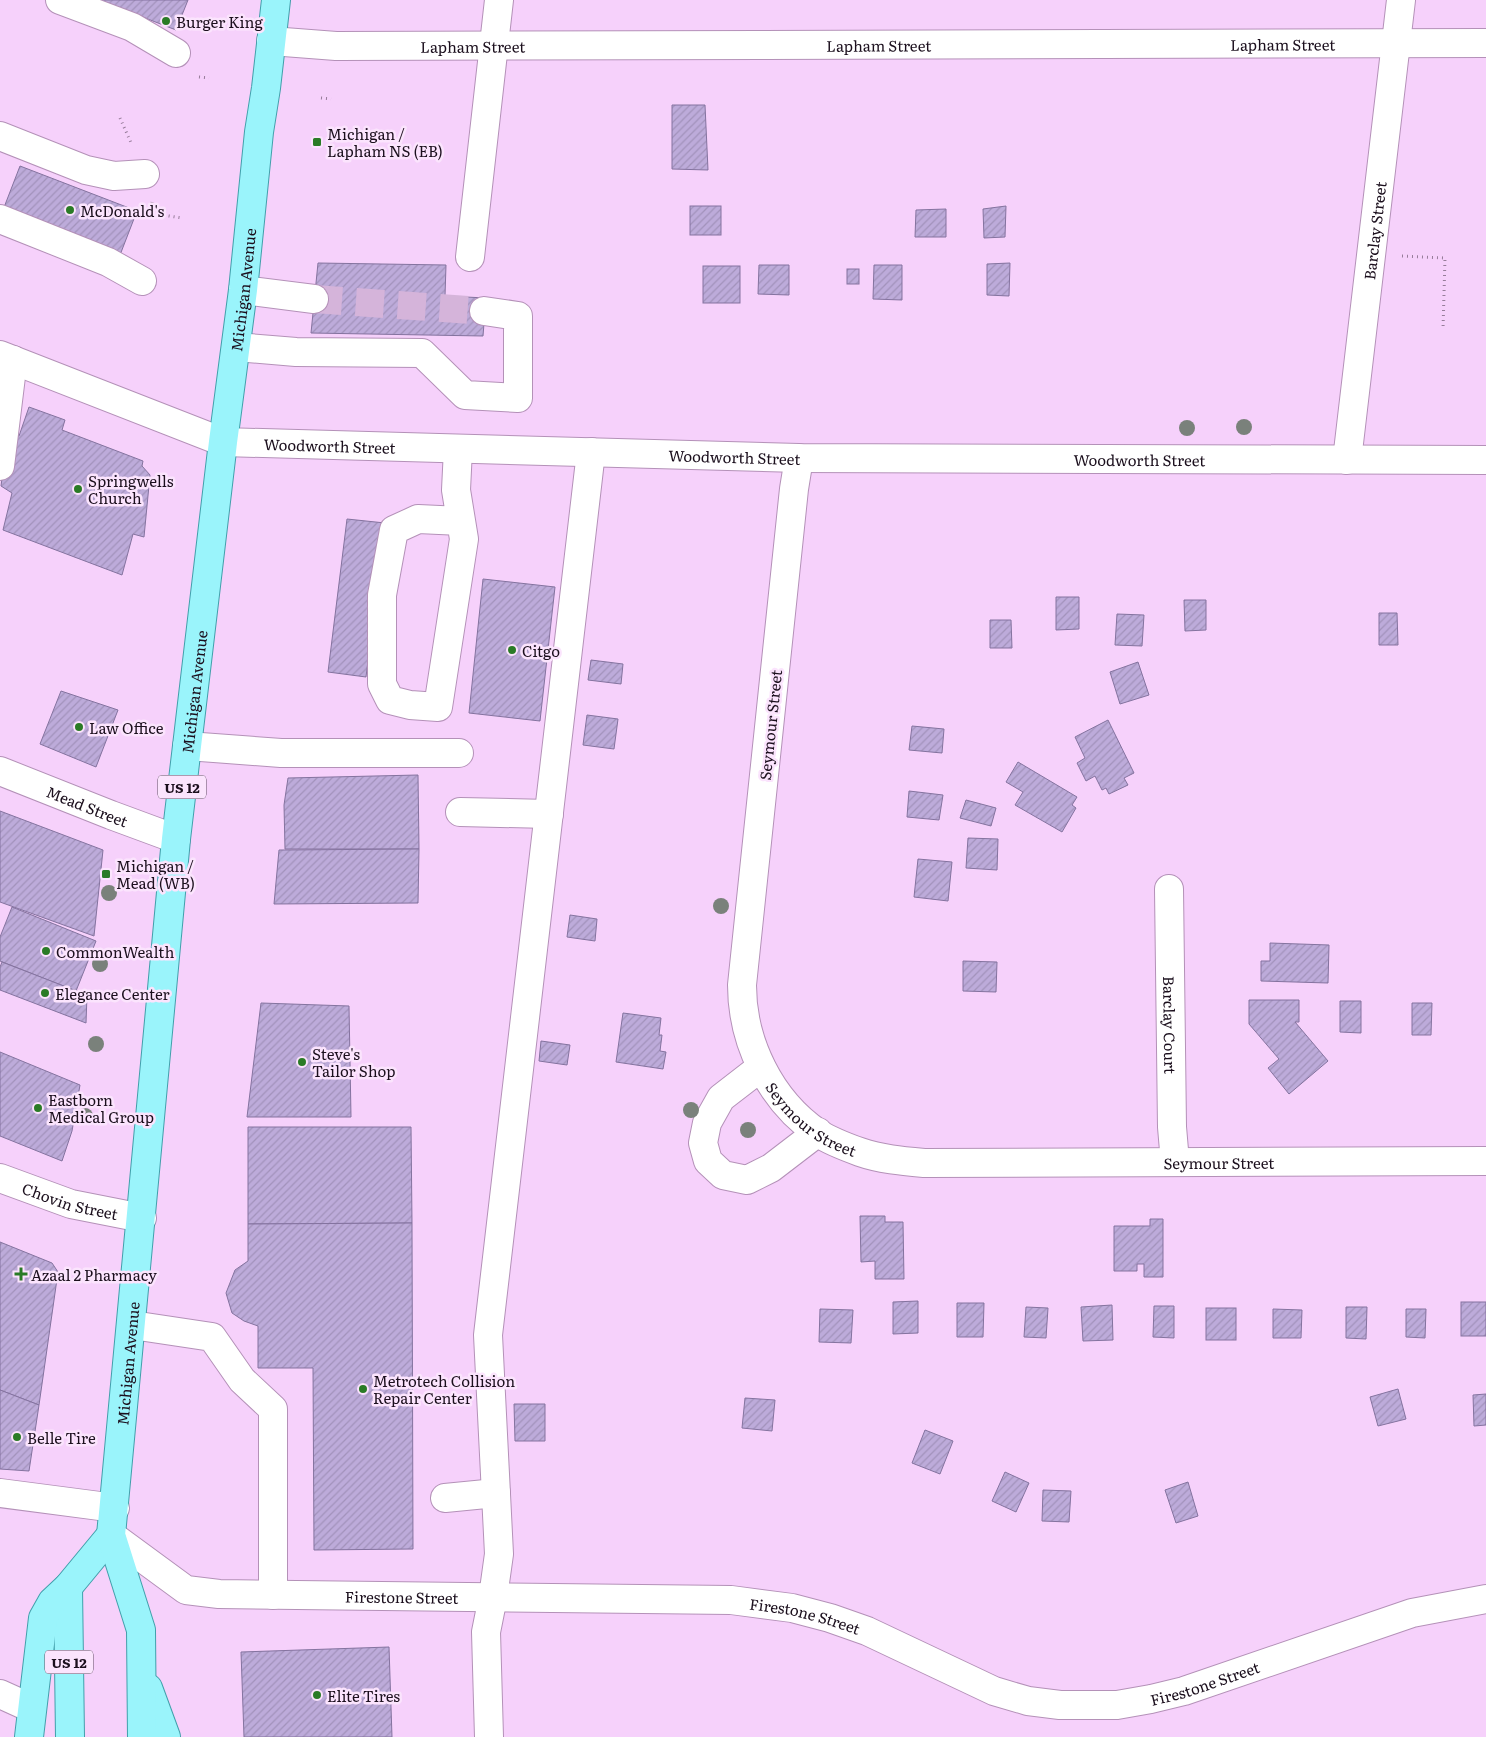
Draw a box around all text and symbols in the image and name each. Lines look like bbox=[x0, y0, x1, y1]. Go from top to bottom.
place label: Burger King bbox=[176, 10, 264, 33]
marker: Burger King bbox=[160, 15, 172, 27]
street label: Lapham Street bbox=[1230, 32, 1335, 55]
street label: Lapham Street bbox=[826, 33, 931, 56]
street label: Lapham Street bbox=[420, 34, 525, 57]
place label: Michigan / Lapham NS (EB) bbox=[327, 122, 443, 162]
marker: Michigan / Lapham NS (EB) bbox=[311, 136, 323, 148]
street label: Barclay Street bbox=[1357, 180, 1391, 281]
place label: McDonald's bbox=[80, 199, 164, 222]
marker: McDonald's bbox=[64, 204, 76, 216]
street label: Michigan Avenue bbox=[224, 227, 261, 353]
street label: Woodworth Street bbox=[263, 432, 396, 458]
street label: Woodworth Street bbox=[668, 443, 801, 470]
street label: Woodworth Street bbox=[1073, 447, 1205, 471]
place label: Springwells Church bbox=[88, 469, 174, 509]
marker: Springwells Church bbox=[72, 483, 84, 495]
street label: Michigan Avenue bbox=[175, 629, 212, 755]
place label: Citgo bbox=[522, 639, 560, 662]
marker: Citgo bbox=[506, 644, 518, 656]
street label: Seymour Street bbox=[753, 669, 787, 781]
place label: Law Office bbox=[89, 716, 164, 739]
marker: Law Office bbox=[73, 721, 85, 733]
road number: US 12 bbox=[158, 776, 206, 799]
street label: Mead Street bbox=[43, 779, 131, 832]
place label: Michigan / Mead (WB) bbox=[116, 854, 195, 894]
marker: Michigan / Mead (WB) bbox=[100, 868, 112, 880]
place label: CommonWealth bbox=[56, 940, 174, 963]
marker: CommonWealth bbox=[40, 945, 52, 957]
street label: Barclay Court bbox=[1159, 976, 1183, 1074]
place label: Elegance Center bbox=[55, 982, 170, 1005]
marker: Elegance Center bbox=[39, 987, 51, 999]
place label: Steve's Tailor Shop bbox=[312, 1042, 395, 1082]
marker: Steve's Tailor Shop bbox=[296, 1056, 308, 1068]
street label: Seymour Street bbox=[761, 1077, 860, 1161]
place label: Eastborn Medical Group bbox=[48, 1088, 154, 1128]
marker: Eastborn Medical Group bbox=[32, 1102, 44, 1114]
street label: Seymour Street bbox=[1163, 1150, 1274, 1174]
street label: Chovin Street bbox=[19, 1176, 120, 1225]
place label: Azaal 2 Pharmacy bbox=[31, 1263, 157, 1286]
marker: Azaal 2 Pharmacy bbox=[15, 1268, 27, 1280]
street label: Michigan Avenue bbox=[110, 1300, 144, 1426]
place label: Metrotech Collision Repair Center bbox=[373, 1369, 515, 1409]
marker: Metrotech Collision Repair Center bbox=[357, 1383, 369, 1395]
place label: Belle Tire bbox=[27, 1426, 96, 1449]
marker: Belle Tire bbox=[11, 1431, 23, 1443]
street label: Firestone Street bbox=[345, 1584, 459, 1608]
street label: Firestone Street bbox=[748, 1591, 864, 1639]
road number: US 12 bbox=[45, 1650, 93, 1674]
street label: Firestone Street bbox=[1148, 1655, 1262, 1710]
place label: Elite Tires bbox=[327, 1684, 400, 1707]
marker: Elite Tires bbox=[311, 1689, 323, 1701]

